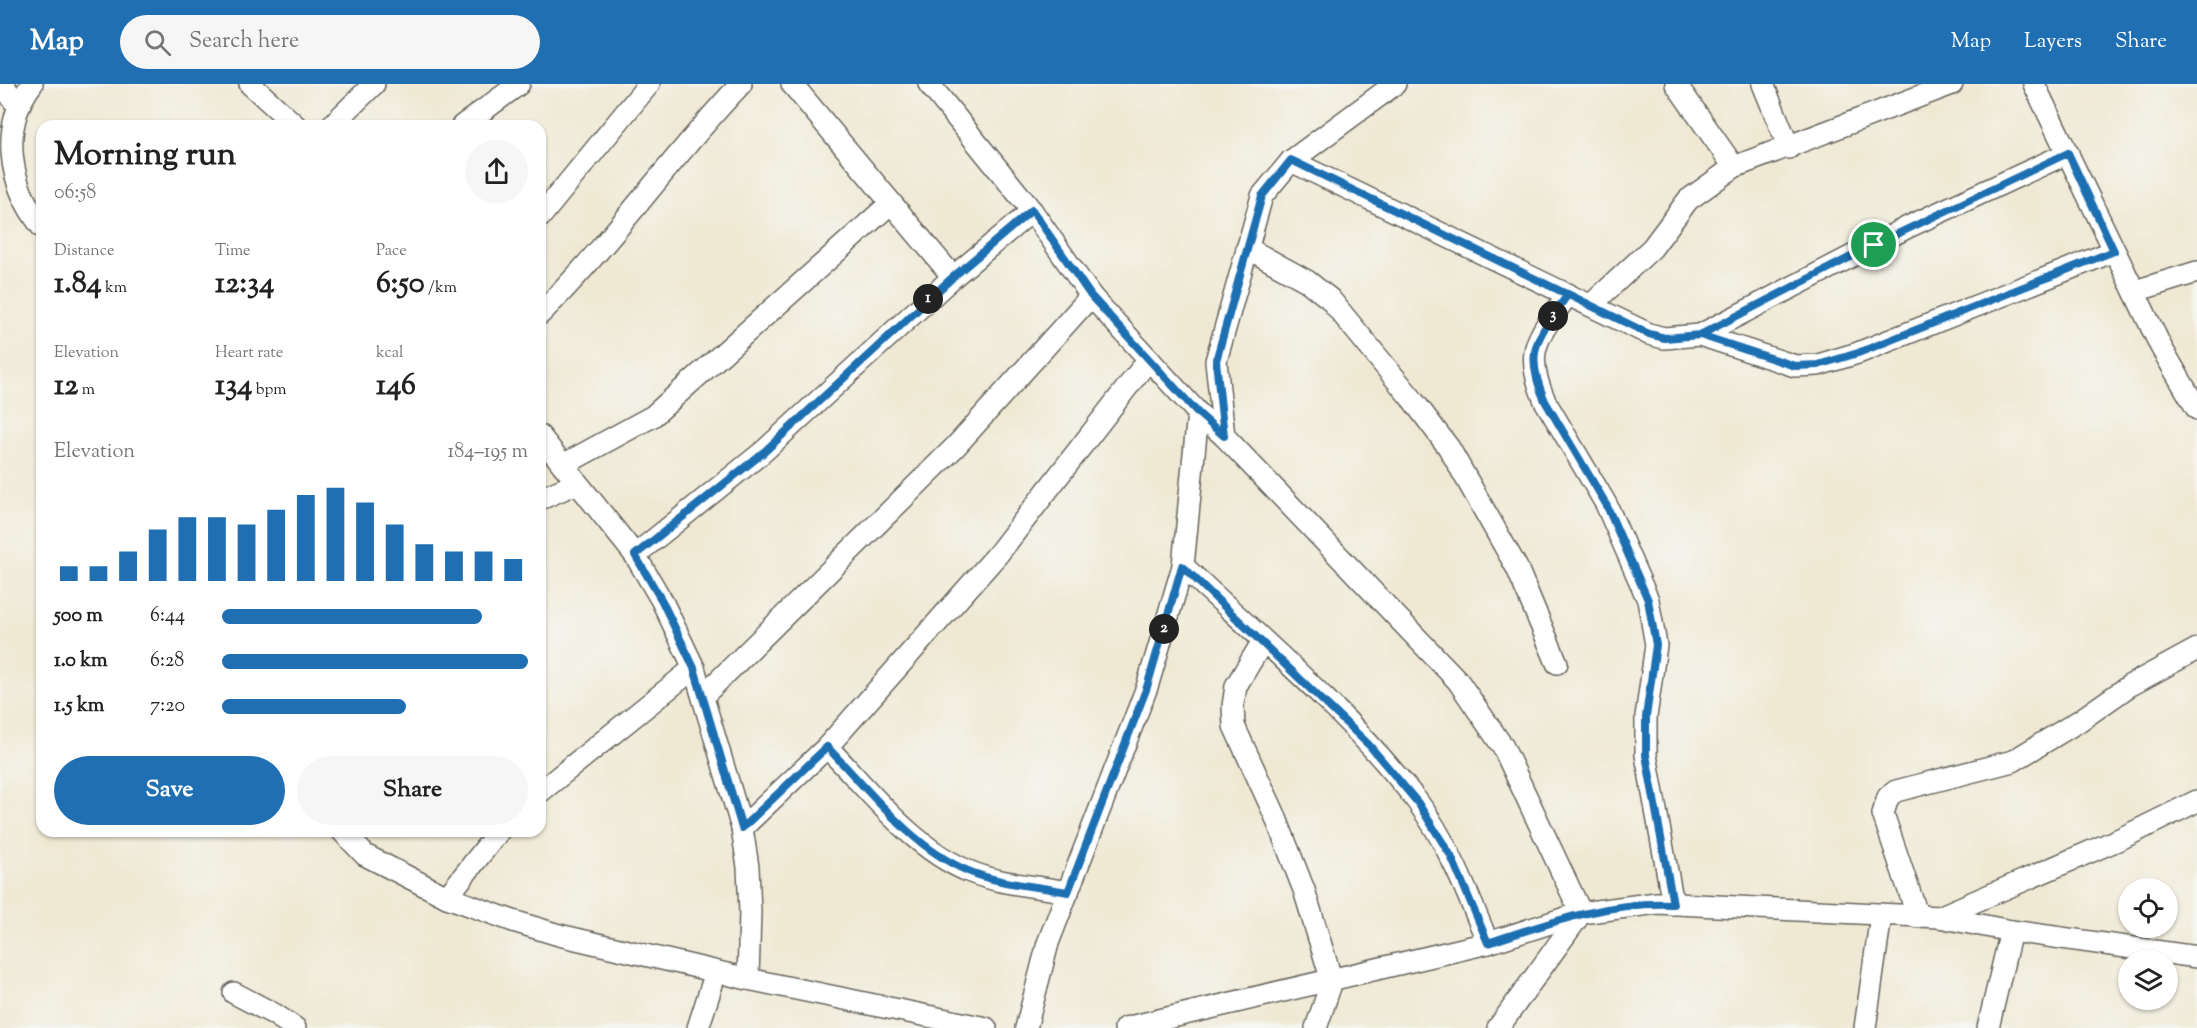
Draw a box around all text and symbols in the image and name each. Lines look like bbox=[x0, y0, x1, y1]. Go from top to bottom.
search box bbox=[120, 15, 540, 69]
text: Map bbox=[30, 22, 84, 62]
icon: search bbox=[141, 26, 174, 59]
text: Search here bbox=[189, 26, 299, 58]
text: Map bbox=[1951, 27, 1991, 57]
text: Layers bbox=[2024, 27, 2082, 57]
text: Share bbox=[2115, 27, 2167, 57]
text: Morning run bbox=[54, 132, 236, 180]
button: share bbox=[465, 140, 528, 203]
text: 06:58 bbox=[54, 179, 96, 208]
pin bbox=[1848, 219, 1899, 270]
icon: arrive bbox=[1857, 228, 1890, 261]
text: Distance bbox=[54, 240, 114, 263]
text: Time bbox=[215, 240, 251, 263]
text: Pace bbox=[376, 240, 407, 263]
text: 1.84 bbox=[54, 263, 102, 306]
text: 12:34 bbox=[215, 263, 274, 306]
text: 6:50 bbox=[376, 263, 425, 306]
text: km bbox=[102, 277, 127, 300]
text: /km bbox=[425, 277, 457, 300]
pin: 1 bbox=[913, 284, 943, 314]
text: 1 bbox=[925, 287, 931, 310]
pin: 3 bbox=[1538, 301, 1568, 331]
text: 3 bbox=[1550, 304, 1556, 327]
text: Elevation bbox=[54, 342, 119, 365]
text: Heart rate bbox=[215, 342, 283, 365]
text: kcal bbox=[376, 342, 404, 365]
text: 12 bbox=[54, 365, 78, 408]
text: 134 bbox=[215, 365, 252, 408]
text: 146 bbox=[376, 365, 416, 408]
text: m bbox=[78, 379, 95, 402]
text: bpm bbox=[252, 379, 287, 402]
text: Elevation bbox=[54, 438, 135, 467]
text: 184–195 m bbox=[448, 438, 528, 467]
text: 500 m bbox=[54, 602, 103, 631]
text: 6:44 bbox=[150, 602, 185, 631]
pin: 2 bbox=[1149, 614, 1179, 644]
text: 2 bbox=[1160, 617, 1168, 640]
text: 1.0 km bbox=[54, 647, 108, 676]
text: 6:28 bbox=[150, 647, 184, 676]
text: 1.5 km bbox=[54, 692, 104, 721]
text: 7:20 bbox=[150, 692, 185, 721]
button: Save bbox=[54, 756, 285, 825]
button: Share bbox=[297, 756, 528, 825]
map controls bbox=[2118, 878, 2178, 1010]
button: locate bbox=[2118, 878, 2178, 938]
button: layers bbox=[2118, 950, 2178, 1010]

